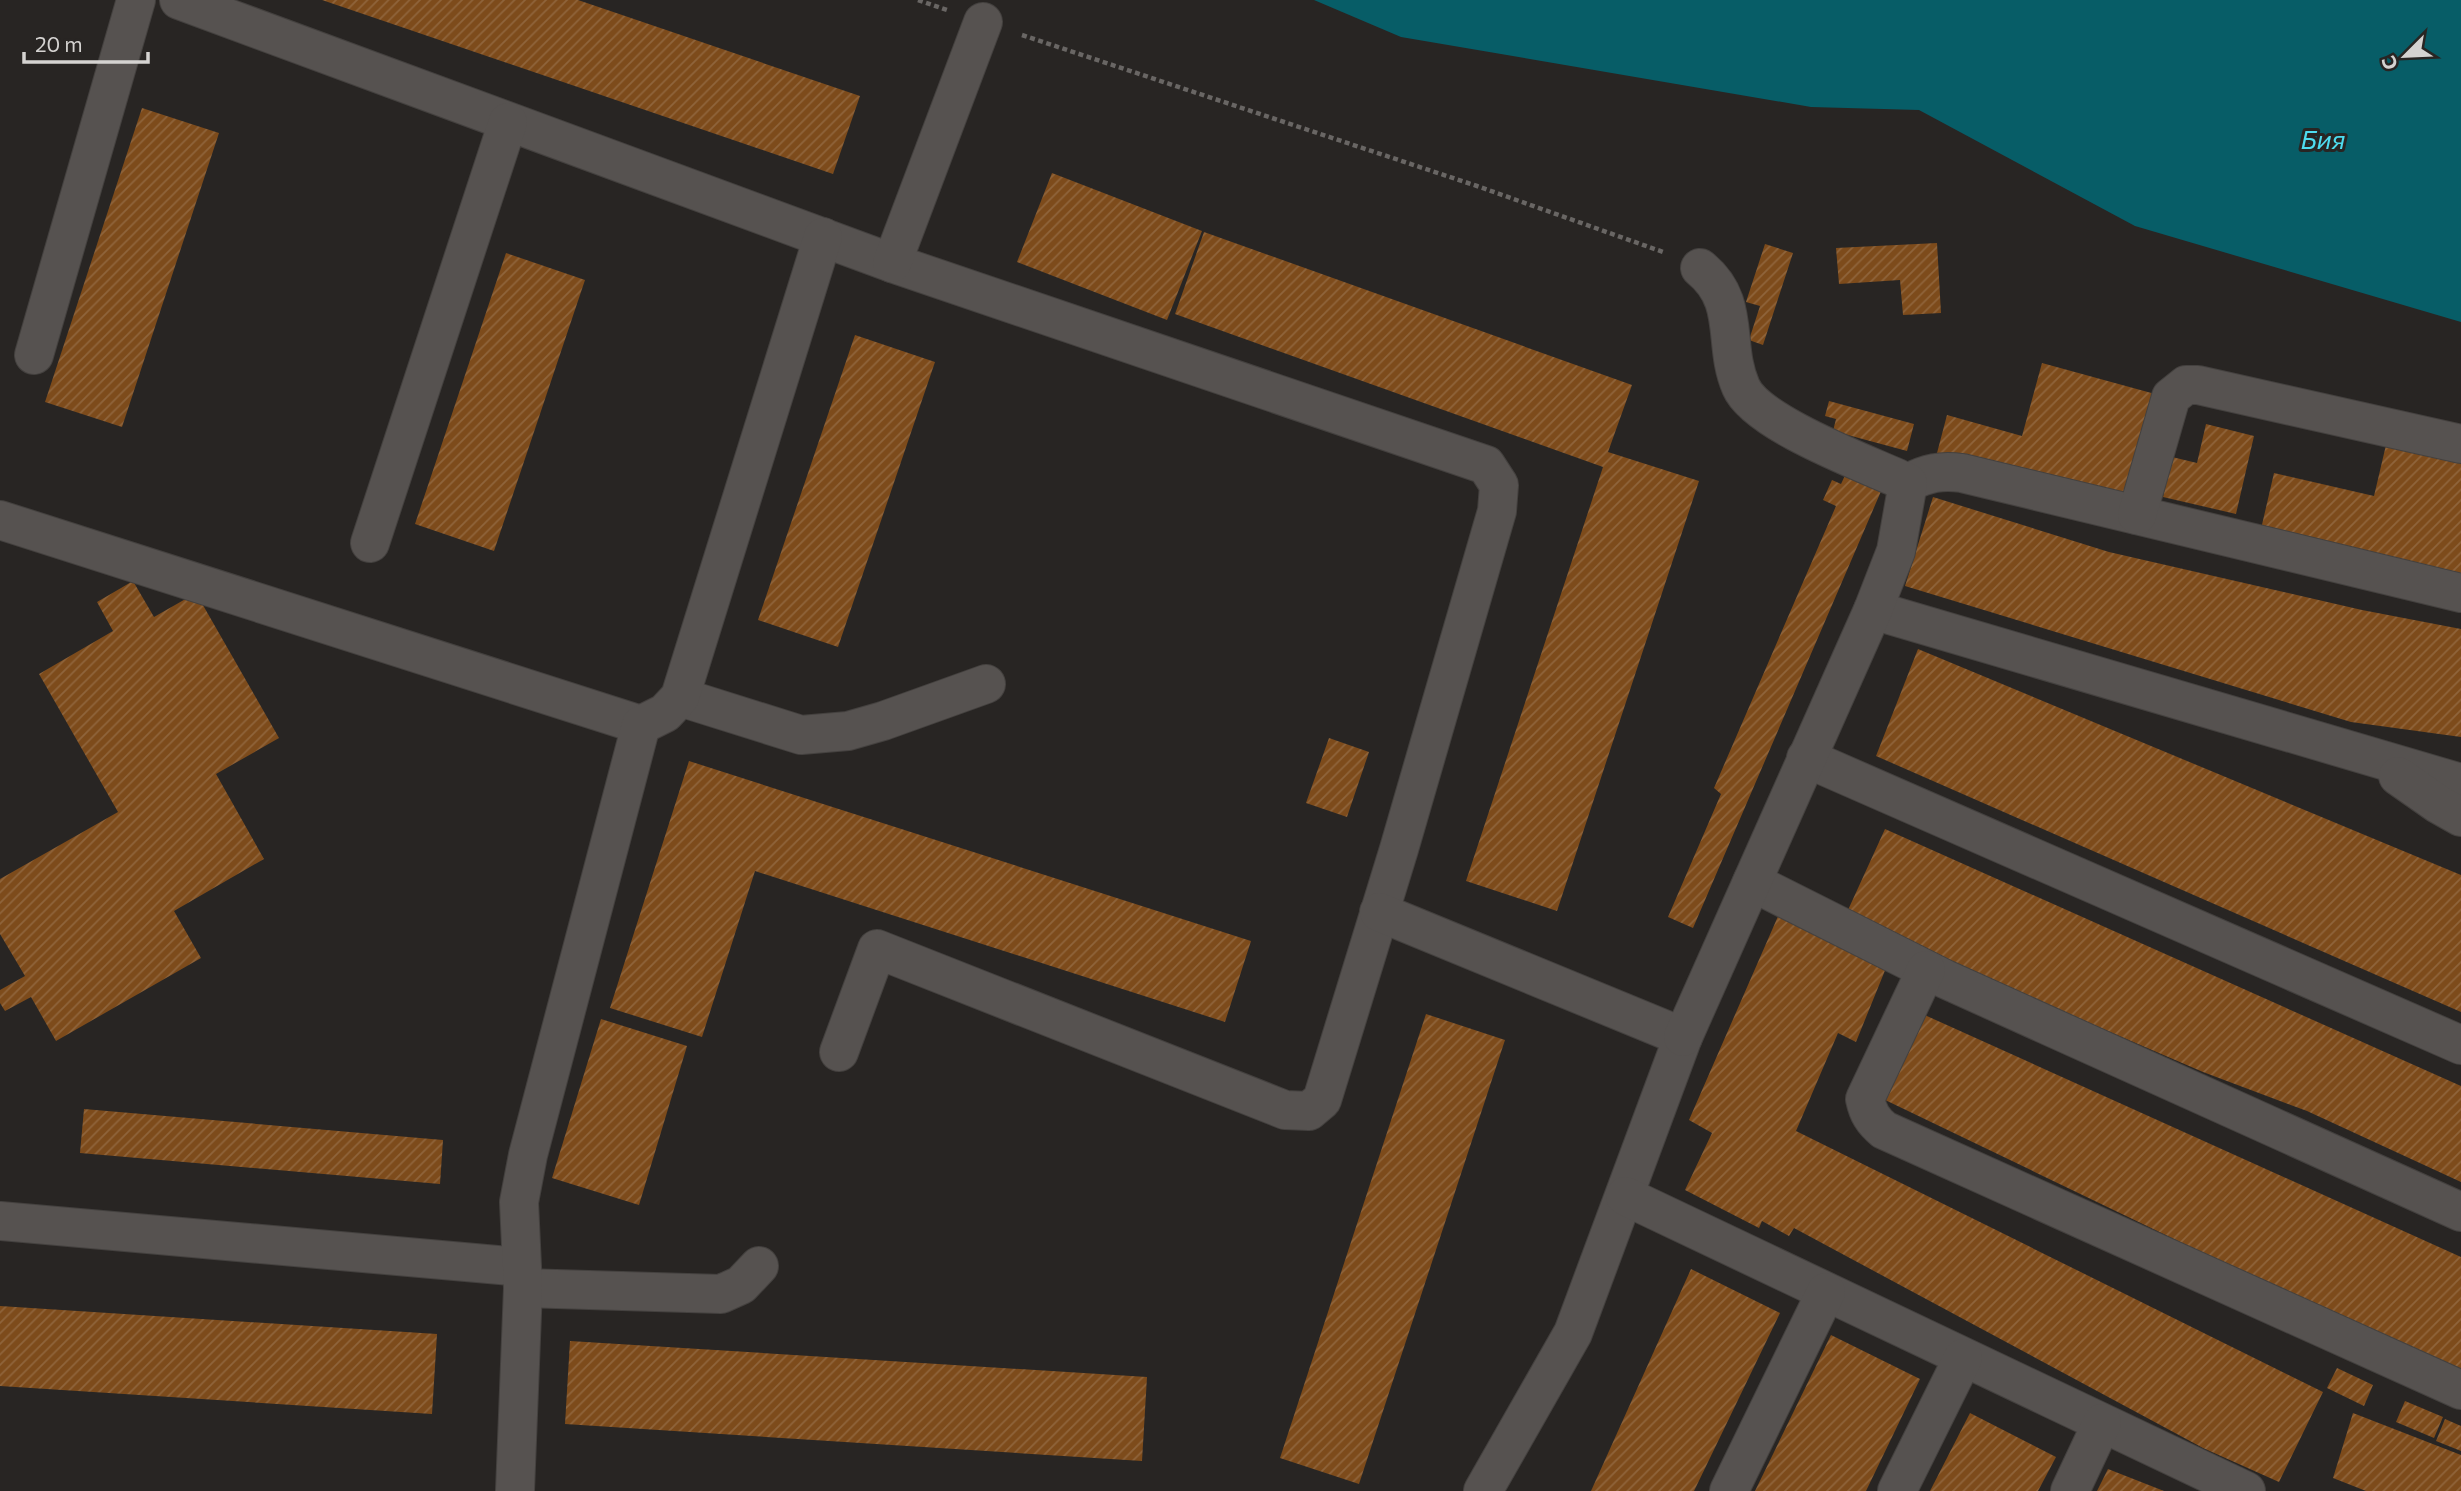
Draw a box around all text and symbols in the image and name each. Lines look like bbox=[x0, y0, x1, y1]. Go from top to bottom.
scale bar bbox=[24, 21, 149, 65]
north arrow bbox=[2370, 21, 2440, 91]
text: 20 m bbox=[35, 31, 83, 56]
text: С bbox=[2376, 53, 2402, 74]
water label: Бия bbox=[2301, 123, 2345, 154]

